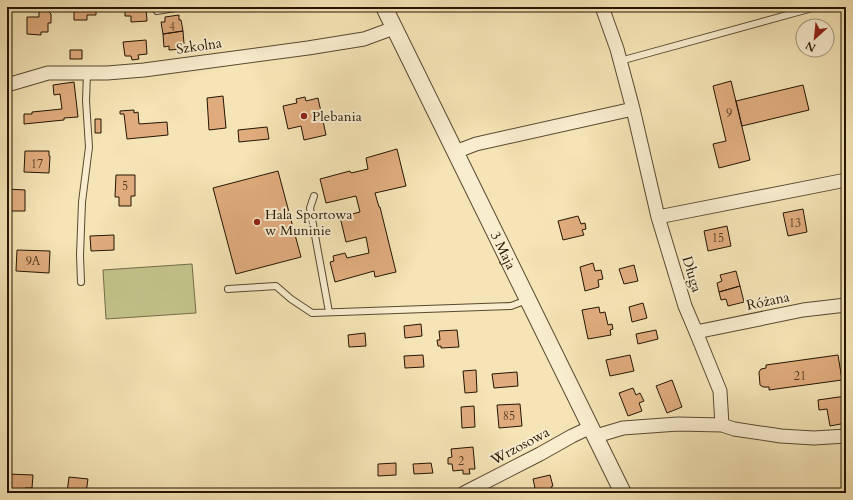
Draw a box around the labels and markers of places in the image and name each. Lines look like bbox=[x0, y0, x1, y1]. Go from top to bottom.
place label: Plebania bbox=[312, 107, 362, 126]
marker: Plebania bbox=[299, 111, 309, 121]
place label: Hala Sportowa w Muninie bbox=[265, 205, 353, 240]
marker: Hala Sportowa w Muninie bbox=[252, 217, 262, 227]

